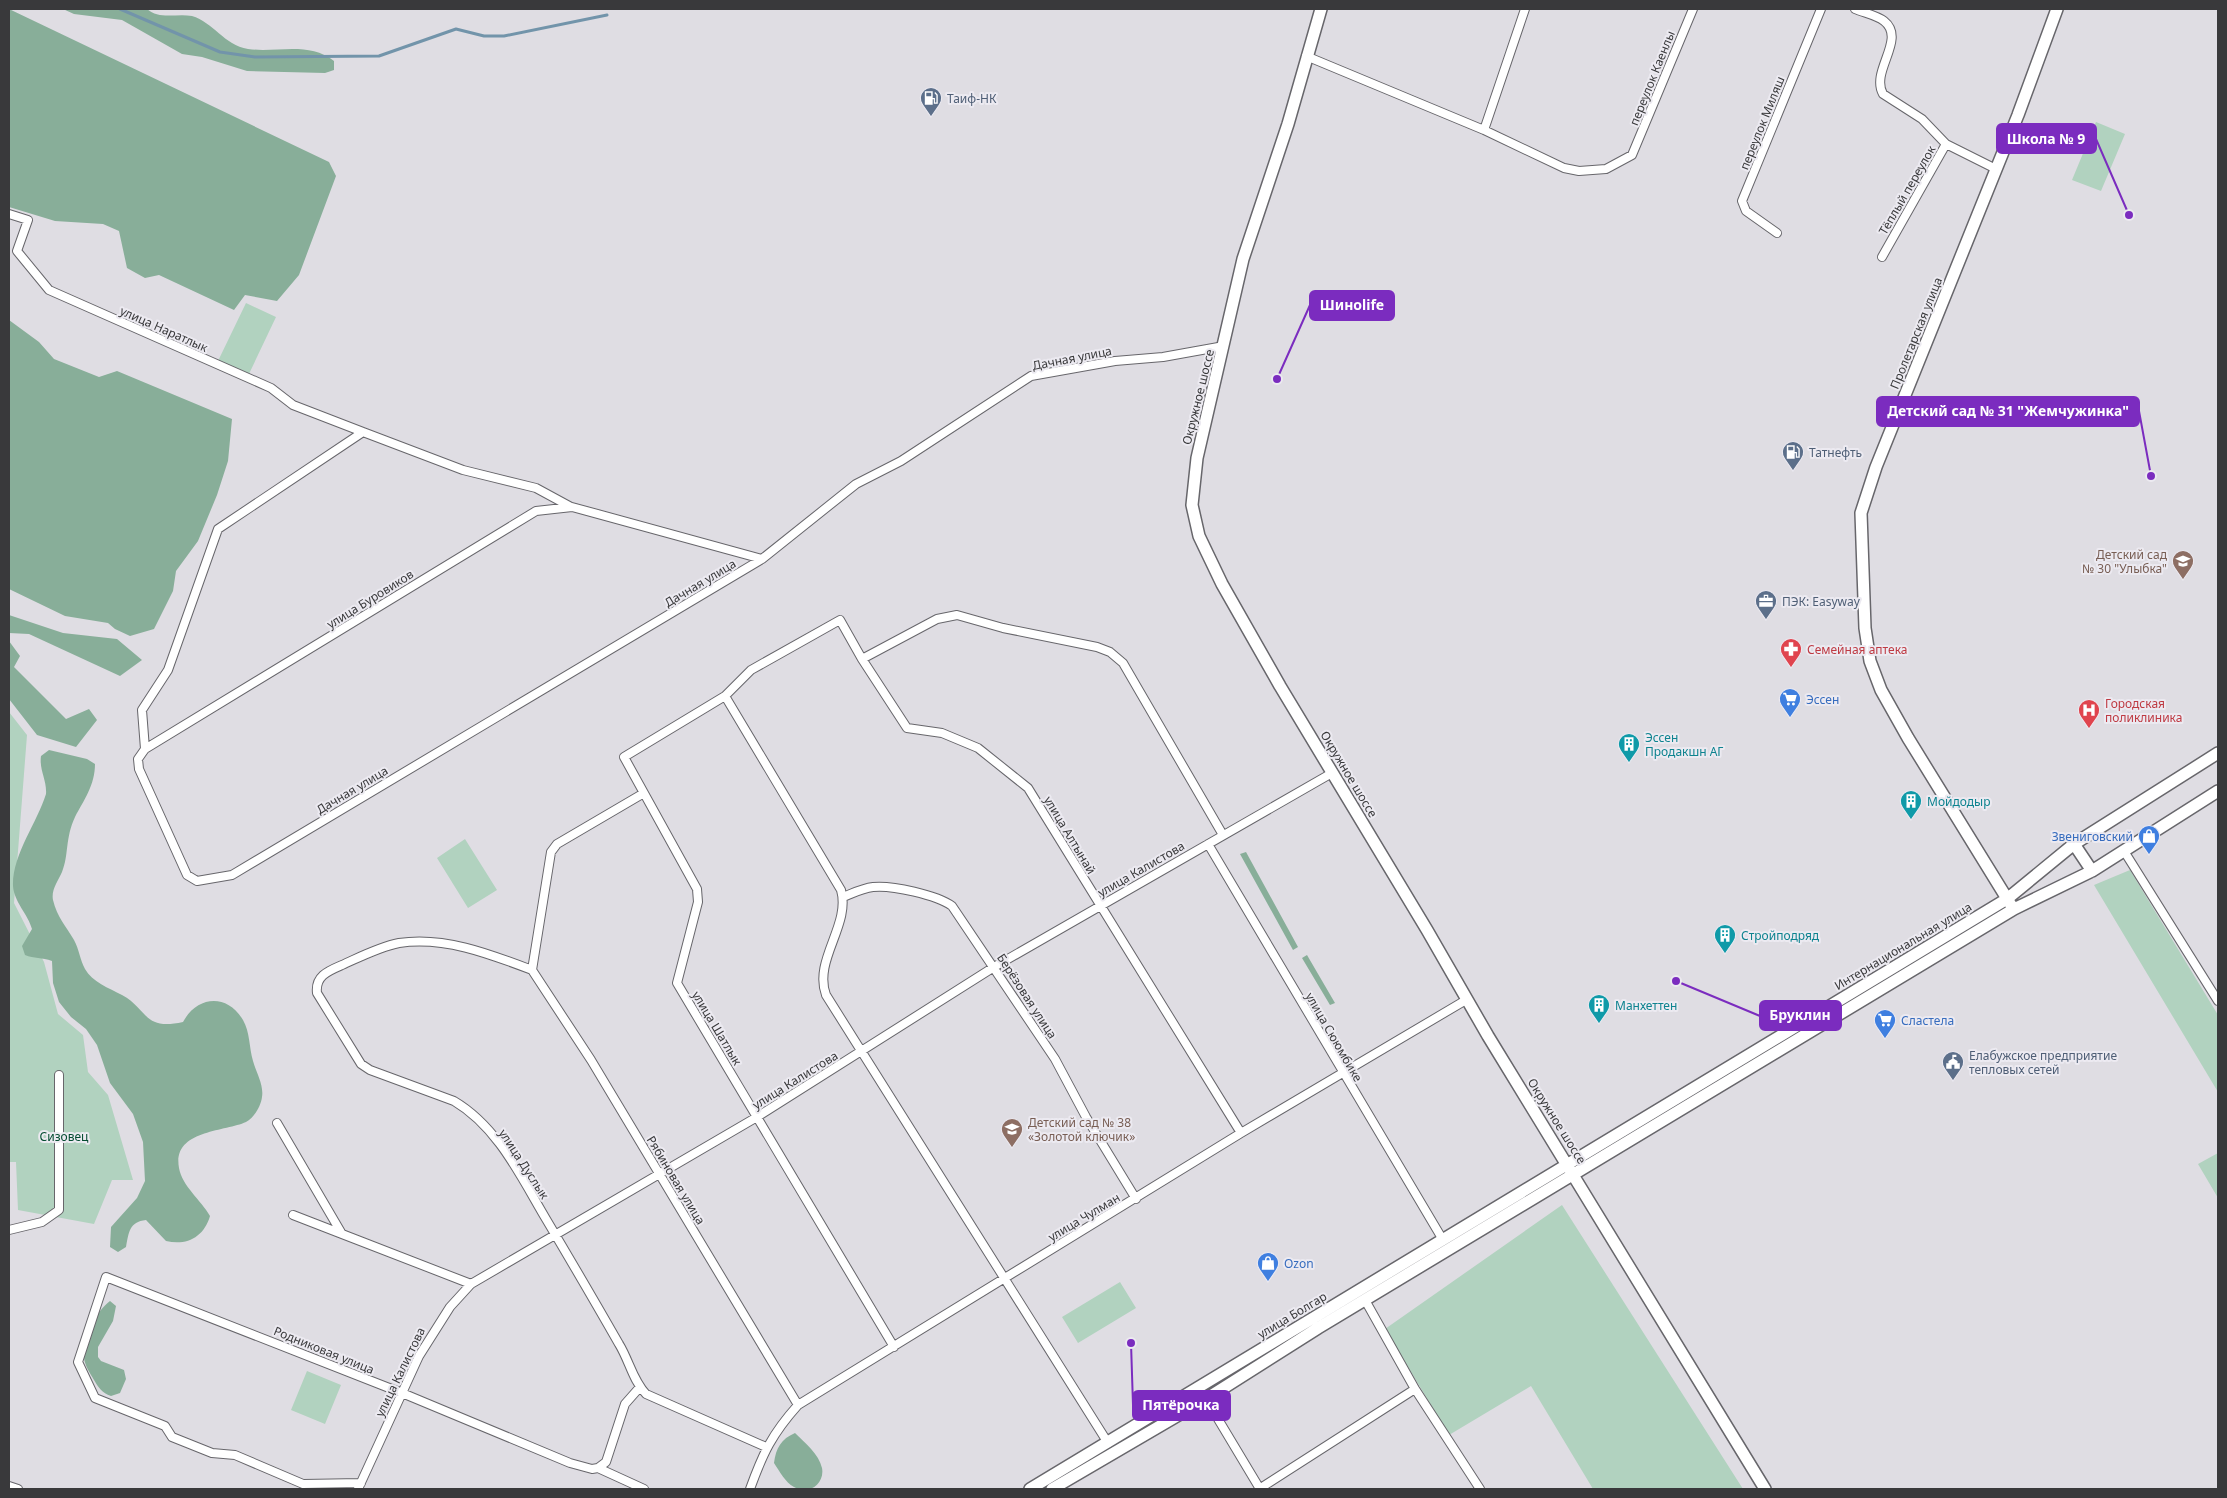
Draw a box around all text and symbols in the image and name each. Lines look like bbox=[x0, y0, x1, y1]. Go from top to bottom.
street label: переулок Каенлы bbox=[1625, 28, 1679, 128]
street label: переулок Миляш bbox=[1735, 74, 1789, 172]
fuel station icon: Таиф-НК bbox=[919, 86, 943, 117]
place label: Таиф-НК bbox=[947, 90, 997, 107]
callout: Школа № 9 bbox=[1997, 124, 2096, 153]
text: Школа № 9 bbox=[2007, 129, 2085, 148]
street label: Тёплый переулок bbox=[1875, 142, 1940, 238]
street label: Пролетарская улица bbox=[1886, 275, 1946, 391]
callout: Шиноlife bbox=[1310, 291, 1394, 320]
text: Шиноlife bbox=[1320, 295, 1384, 314]
street label: улица Наратлык bbox=[117, 302, 211, 356]
street label: Дачная улица bbox=[1031, 342, 1113, 374]
street label: Окружное шоссе bbox=[1178, 347, 1218, 447]
callout: Детский сад № 31 "Жемчужинка" bbox=[1877, 397, 2139, 426]
text: Детский сад № 31 "Жемчужинка" bbox=[1887, 401, 2129, 420]
fuel station icon: Татнефть bbox=[1781, 440, 1805, 471]
place label: Татнефть bbox=[1809, 444, 1862, 461]
place label: Детский сад № 30 "Улыбка" bbox=[2082, 546, 2168, 577]
school or university icon: Детский сад № 30 "Улыбка" bbox=[2171, 549, 2195, 580]
street label: Дачная улица bbox=[661, 555, 739, 611]
street label: улица Буровиков bbox=[323, 565, 417, 632]
office icon: ПЭК: Easyway bbox=[1754, 589, 1778, 620]
place label: ПЭК: Easyway bbox=[1782, 593, 1861, 610]
pharmacy icon: Семейная аптека bbox=[1779, 637, 1803, 668]
place label: Семейная аптека bbox=[1807, 641, 1907, 658]
supermarket icon: Эссен bbox=[1778, 687, 1802, 718]
place label: Эссен bbox=[1806, 691, 1839, 708]
place label: Городская поликлиника bbox=[2105, 695, 2182, 726]
hospital icon: Городская поликлиника bbox=[2077, 698, 2101, 729]
street label: Окружное шоссе bbox=[1316, 728, 1382, 821]
place label: Эссен Продакшн АГ bbox=[1645, 729, 1723, 760]
building icon: Эссен Продакшн АГ bbox=[1617, 732, 1641, 763]
street label: Дачная улица bbox=[313, 762, 391, 818]
building icon: Мойдодыр bbox=[1899, 789, 1923, 820]
street label: улица Алтынай bbox=[1040, 793, 1100, 877]
place label: Мойдодыр bbox=[1927, 793, 1990, 810]
shop icon: Звениговский bbox=[2137, 824, 2161, 855]
place label: Звениговский bbox=[2052, 828, 2133, 845]
street label: улица Калистова bbox=[1094, 837, 1188, 901]
street label: Интернациональная улица bbox=[1831, 898, 1975, 994]
building icon: Стройподряд bbox=[1713, 923, 1737, 954]
place label: Стройподряд bbox=[1741, 927, 1820, 944]
street label: Берёзовая улица bbox=[993, 950, 1061, 1042]
street label: улица Шатлык bbox=[688, 988, 746, 1069]
street label: улица Сююмбике bbox=[1301, 989, 1367, 1085]
building icon: Манхеттен bbox=[1587, 993, 1611, 1024]
place label: Манхеттен bbox=[1615, 997, 1677, 1014]
callout: Бруклин bbox=[1760, 1001, 1841, 1030]
text: Бруклин bbox=[1769, 1005, 1831, 1024]
supermarket icon: Сластела bbox=[1873, 1008, 1897, 1039]
place label: Сластела bbox=[1901, 1012, 1954, 1029]
street label: улица Калистова bbox=[749, 1047, 841, 1113]
place label: Елабужское предприятие тепловых сетей bbox=[1969, 1047, 2117, 1078]
public building icon: Елабужское предприятие тепловых сетей bbox=[1941, 1050, 1965, 1081]
street label: Окружное шоссе bbox=[1524, 1075, 1590, 1167]
place label: Детский сад № 38 «Золотой ключик» bbox=[1028, 1114, 1135, 1145]
school or university icon: Детский сад № 38 «Золотой ключик» bbox=[1000, 1117, 1024, 1148]
street label: улица Дуслык bbox=[495, 1126, 553, 1203]
park label: Сизовец bbox=[40, 1128, 89, 1145]
street label: Рябиновая улица bbox=[643, 1132, 709, 1228]
street label: улица Чулман bbox=[1045, 1189, 1123, 1245]
shop icon: Ozon bbox=[1256, 1251, 1280, 1282]
place label: Ozon bbox=[1284, 1255, 1314, 1272]
street label: улица Болгар bbox=[1254, 1288, 1330, 1342]
street label: Родниковая улица bbox=[271, 1322, 377, 1378]
street label: улица Калистова bbox=[371, 1324, 429, 1420]
callout: Пятёрочка bbox=[1133, 1391, 1230, 1420]
text: Пятёрочка bbox=[1142, 1395, 1220, 1414]

